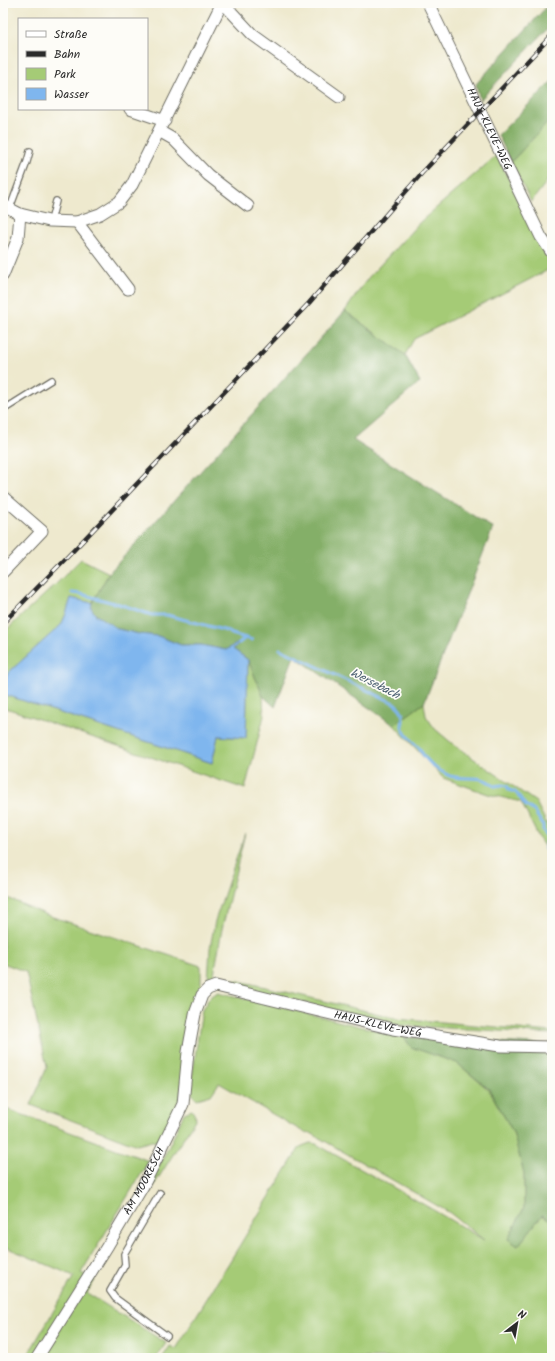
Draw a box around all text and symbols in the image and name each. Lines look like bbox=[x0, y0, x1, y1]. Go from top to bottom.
legend bbox=[18, 18, 148, 110]
text: Straße bbox=[54, 25, 88, 44]
text: Bahn bbox=[54, 45, 80, 64]
text: Park bbox=[54, 65, 76, 84]
text: Wasser bbox=[54, 85, 90, 104]
street label: HAUS-KLEVE-WEG bbox=[461, 85, 516, 173]
water label: Wersebach bbox=[347, 664, 404, 705]
street label: HAUS-KLEVE-WEG bbox=[332, 1006, 423, 1042]
street label: AM MOORESCH bbox=[119, 1144, 170, 1218]
north arrow bbox=[497, 1303, 537, 1343]
text: N bbox=[514, 1306, 529, 1325]

